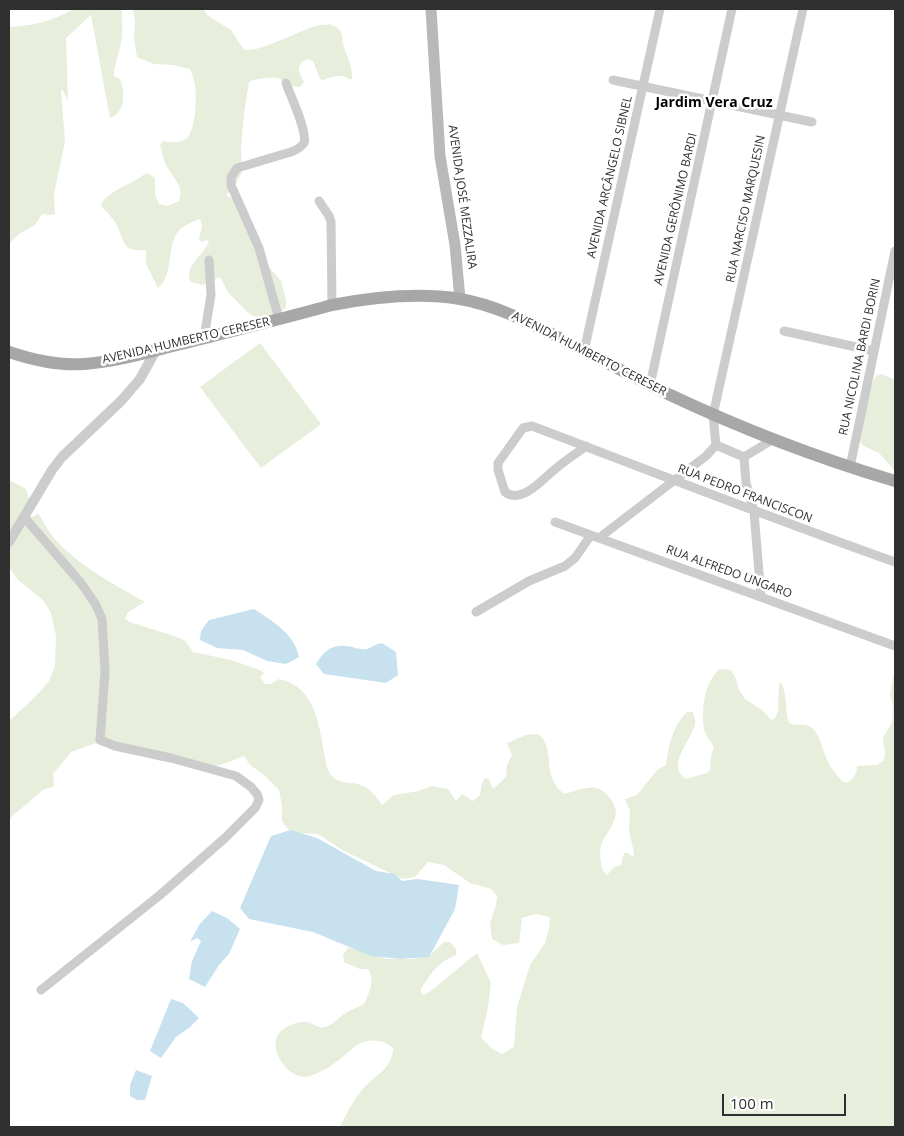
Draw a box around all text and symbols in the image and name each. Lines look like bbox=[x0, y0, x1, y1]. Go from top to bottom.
street label: AVENIDA ARCÂNGELO SIBNEL bbox=[584, 94, 636, 260]
district label: Jardim Vera Cruz bbox=[655, 95, 773, 111]
street label: AVENIDA JOSÉ MEZZALIRA bbox=[445, 124, 479, 270]
street label: AVENIDA GERÔNIMO BARDI bbox=[651, 131, 701, 287]
street label: RUA NARCISO MARQUESIN bbox=[723, 134, 769, 284]
street label: RUA NICOLINA BARDI BORIN bbox=[836, 277, 884, 437]
street label: AVENIDA HUMBERTO CERESER bbox=[509, 309, 669, 399]
street label: AVENIDA HUMBERTO CERESER bbox=[101, 315, 271, 367]
street label: RUA PEDRO FRANCISCON bbox=[676, 462, 814, 526]
street label: RUA ALFREDO UNGARO bbox=[664, 542, 794, 602]
scale bar bbox=[724, 1084, 848, 1116]
text: 100 m bbox=[730, 1093, 774, 1113]

